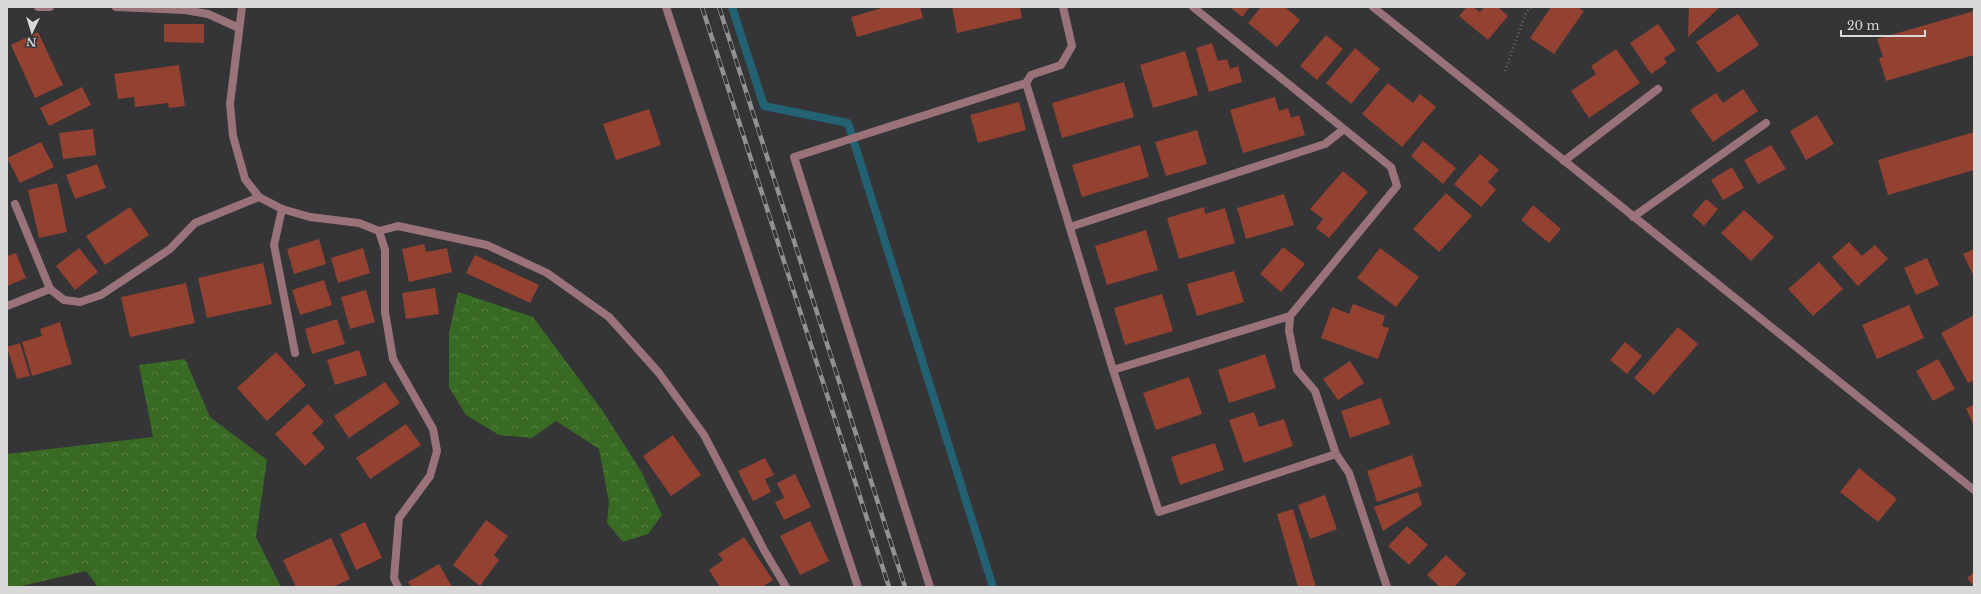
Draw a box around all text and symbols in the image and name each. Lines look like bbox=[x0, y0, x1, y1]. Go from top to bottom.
north arrow bbox=[12, 12, 52, 52]
scale bar bbox=[1841, 12, 1925, 38]
text: 20 m bbox=[1847, 18, 1879, 33]
text: N bbox=[25, 35, 37, 49]

